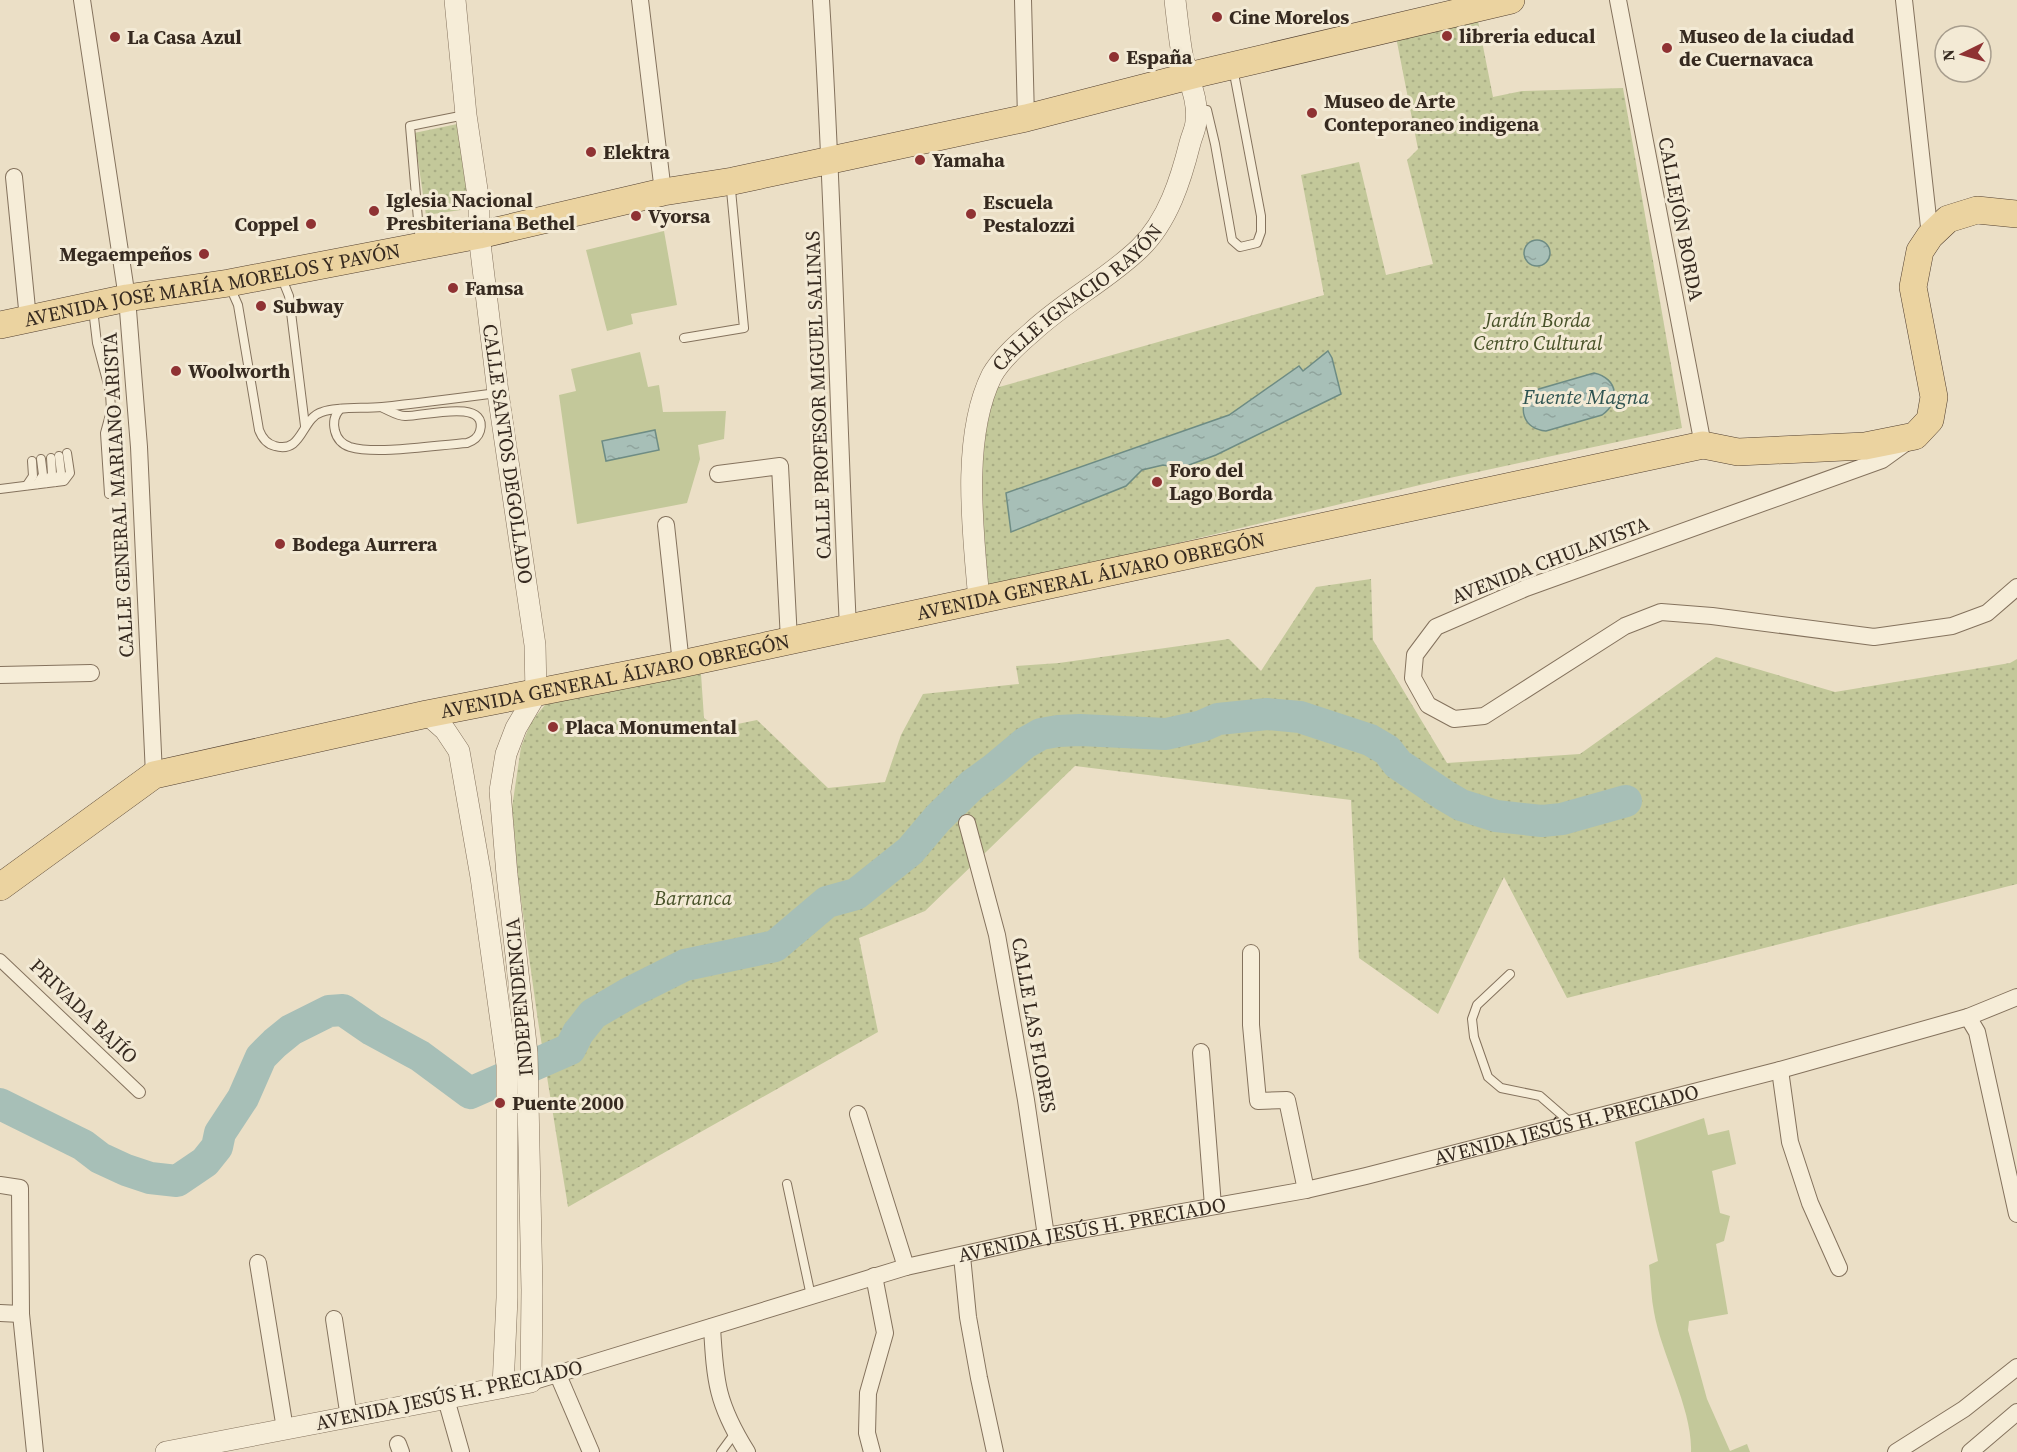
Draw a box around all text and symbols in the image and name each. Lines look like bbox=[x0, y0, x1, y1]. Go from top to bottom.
place label: Cine Morelos bbox=[1229, 3, 1349, 31]
marker: Cine Morelos bbox=[1210, 10, 1224, 24]
place label: libreria educal bbox=[1459, 22, 1595, 50]
place label: Museo de la ciudad de Cuernavaca bbox=[1679, 22, 1854, 73]
place label: La Casa Azul bbox=[127, 23, 242, 51]
north arrow bbox=[1933, 24, 1993, 84]
marker: libreria educal bbox=[1440, 29, 1454, 43]
marker: La Casa Azul bbox=[108, 30, 122, 44]
marker: Museo de la ciudad de Cuernavaca bbox=[1660, 41, 1674, 55]
place label: España bbox=[1126, 43, 1193, 71]
text: N bbox=[1937, 48, 1960, 62]
marker: España bbox=[1107, 50, 1121, 64]
place label: Museo de Arte Conteporaneo indigena bbox=[1324, 87, 1540, 138]
marker: Museo de Arte Conteporaneo indigena bbox=[1305, 106, 1319, 120]
street label: CALLEJÓN BORDA bbox=[1651, 135, 1711, 304]
place label: Elektra bbox=[603, 138, 670, 166]
marker: Elektra bbox=[584, 145, 598, 159]
place label: Yamaha bbox=[932, 146, 1005, 174]
marker: Yamaha bbox=[913, 153, 927, 167]
place label: Iglesia Nacional Presbiteriana Bethel bbox=[386, 186, 575, 237]
place label: Escuela Pestalozzi bbox=[983, 188, 1075, 239]
place label: Vyorsa bbox=[648, 202, 711, 230]
marker: Iglesia Nacional Presbiteriana Bethel bbox=[367, 204, 381, 218]
marker: Escuela Pestalozzi bbox=[964, 207, 978, 221]
marker: Vyorsa bbox=[629, 209, 643, 223]
place label: Coppel bbox=[235, 210, 299, 238]
marker: Coppel bbox=[304, 217, 318, 231]
street label: CALLE IGNACIO RAYÓN bbox=[985, 218, 1169, 377]
street label: CALLE PROFESOR MIGUEL SALINAS bbox=[798, 230, 838, 560]
street label: AVENIDA JOSÉ MARÍA MORELOS Y PAVÓN bbox=[21, 236, 403, 334]
place label: Megaempeños bbox=[59, 240, 192, 268]
marker: Megaempeños bbox=[197, 247, 211, 261]
place label: Famsa bbox=[465, 274, 524, 302]
marker: Famsa bbox=[446, 281, 460, 295]
place label: Subway bbox=[273, 292, 344, 320]
marker: Subway bbox=[254, 299, 268, 313]
park label: Jardín Borda Centro Cultural bbox=[1474, 306, 1603, 357]
street label: CALLE SANTOS DEGOLLADO bbox=[476, 322, 540, 586]
street label: CALLE GENERAL MARIANO ARISTA bbox=[95, 331, 141, 658]
place label: Woolworth bbox=[188, 357, 290, 385]
marker: Woolworth bbox=[169, 364, 183, 378]
water label: Fuente Magna bbox=[1522, 382, 1649, 411]
place label: Foro del Lago Borda bbox=[1169, 456, 1273, 507]
marker: Foro del Lago Borda bbox=[1150, 475, 1164, 489]
street label: AVENIDA CHULAVISTA bbox=[1447, 509, 1653, 611]
street label: AVENIDA GENERAL ÁLVARO OBREGÓN bbox=[914, 525, 1268, 627]
place label: Bodega Aurrera bbox=[292, 530, 438, 558]
marker: Bodega Aurrera bbox=[273, 537, 287, 551]
street label: AVENIDA GENERAL ÁLVARO OBREGÓN bbox=[438, 627, 792, 725]
place label: Placa Monumental bbox=[565, 713, 737, 741]
marker: Placa Monumental bbox=[546, 720, 560, 734]
park label: Barranca bbox=[653, 884, 733, 912]
street label: INDEPENDENCIA bbox=[498, 916, 540, 1077]
street label: CALLE LAS FLORES bbox=[1005, 935, 1063, 1115]
street label: PRIVADA BAJÍO bbox=[24, 952, 144, 1070]
street label: AVENIDA JESÚS H. PRECIADO bbox=[1431, 1077, 1702, 1172]
place label: Puente 2000 bbox=[512, 1089, 624, 1117]
marker: Puente 2000 bbox=[493, 1096, 507, 1110]
street label: AVENIDA JESÚS H. PRECIADO bbox=[955, 1190, 1228, 1269]
street label: AVENIDA JESÚS H. PRECIADO bbox=[313, 1353, 585, 1437]

